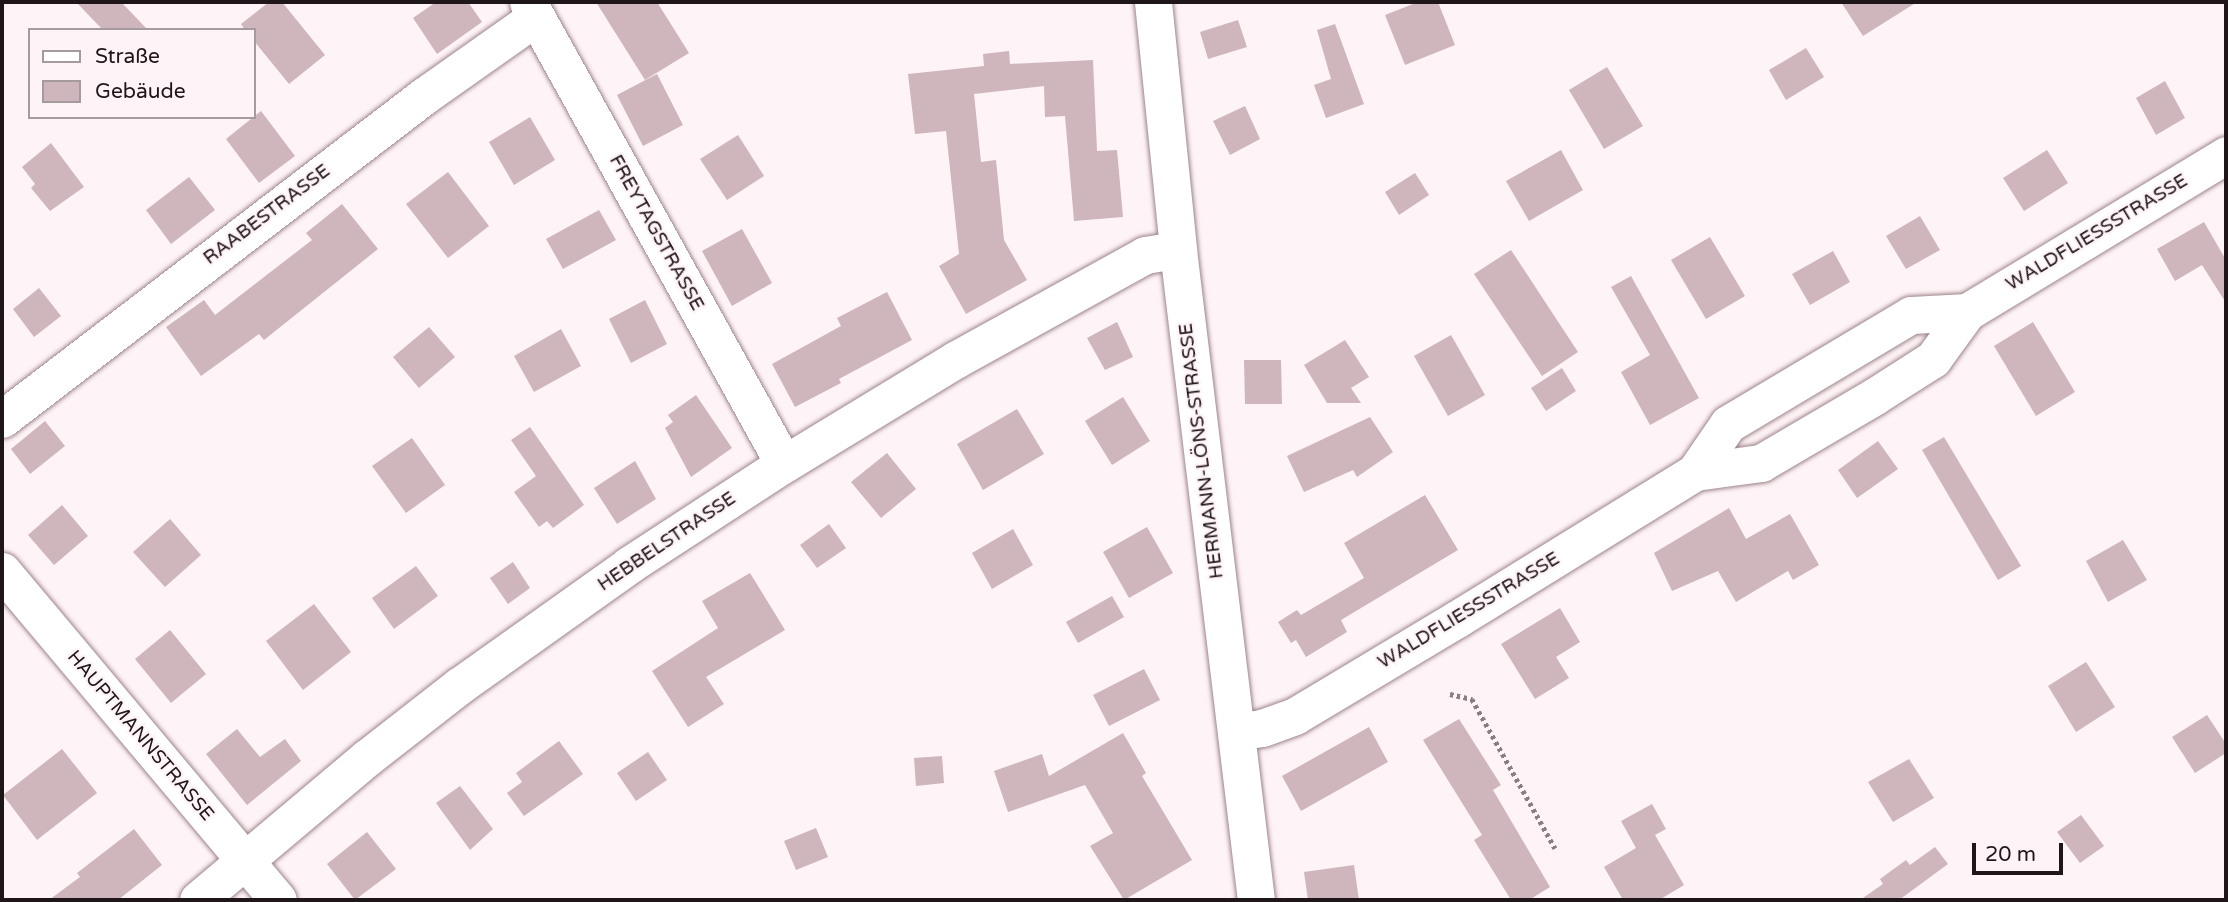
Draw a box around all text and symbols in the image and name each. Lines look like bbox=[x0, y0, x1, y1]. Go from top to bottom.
legend bbox=[28, 28, 256, 119]
text: Straße bbox=[95, 44, 160, 69]
text: Gebäude bbox=[95, 79, 186, 104]
street label: FREYTAGSTRASSE bbox=[604, 151, 708, 315]
street label: RAABESTRASSE bbox=[199, 160, 335, 270]
street label: WALDFLIESSSTRASSE bbox=[2002, 170, 2192, 296]
street label: HERMANN-LÖNS-STRASSE bbox=[1175, 322, 1229, 580]
street label: HEBBELSTRASSE bbox=[594, 487, 740, 597]
street label: WALDFLIESSSTRASSE bbox=[1374, 548, 1564, 674]
street label: HAUPTMANNSTRASSE bbox=[62, 646, 218, 826]
scale bar bbox=[1976, 828, 2067, 872]
text: 20 m bbox=[1985, 842, 2036, 867]

